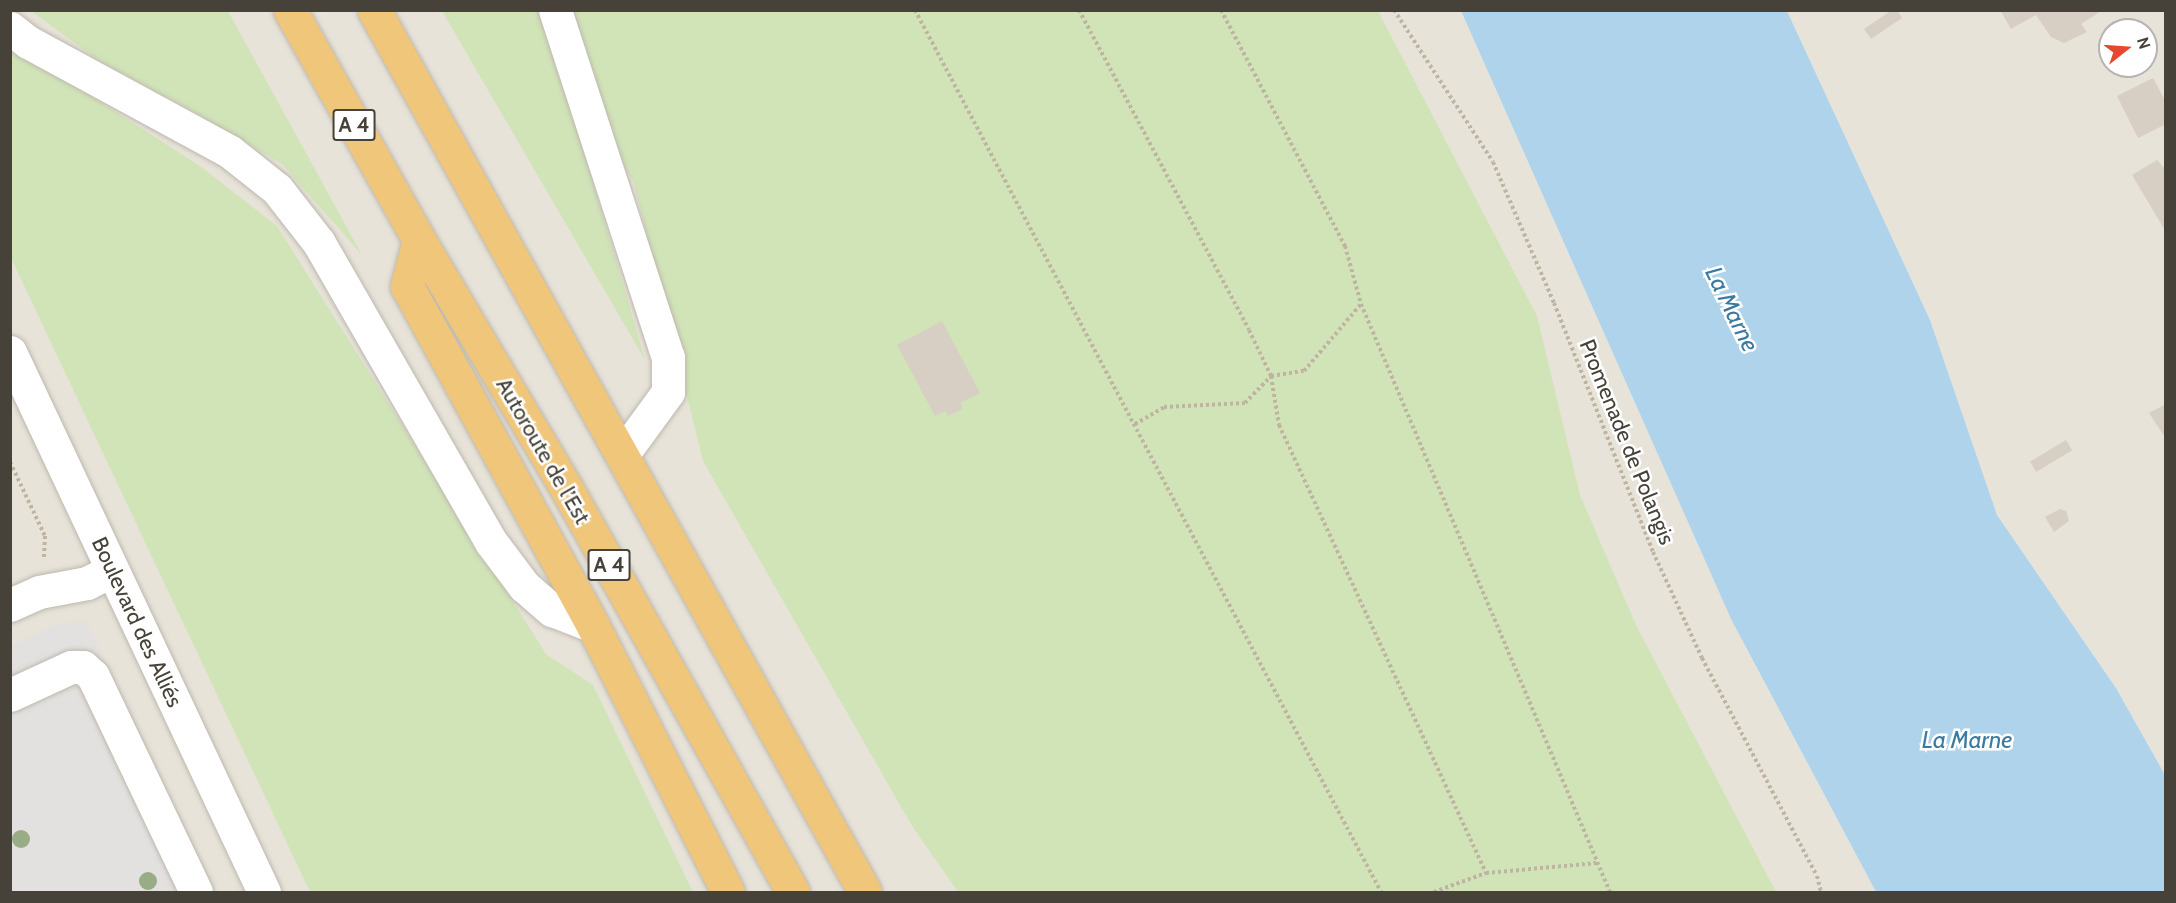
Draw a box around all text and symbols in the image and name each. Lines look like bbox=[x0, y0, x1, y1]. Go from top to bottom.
north arrow bbox=[2098, 18, 2158, 78]
text: N bbox=[2133, 35, 2155, 51]
road number: A 4 bbox=[332, 107, 376, 143]
water label: La Marne bbox=[1699, 262, 1765, 356]
street label: Promenade de Polangis bbox=[1574, 336, 1680, 548]
street label: Autoroute de l’Est bbox=[491, 373, 595, 529]
street label: Boulevard des Alliés bbox=[86, 533, 188, 711]
road number: A 4 bbox=[586, 547, 632, 583]
water label: La Marne bbox=[1922, 726, 2012, 754]

